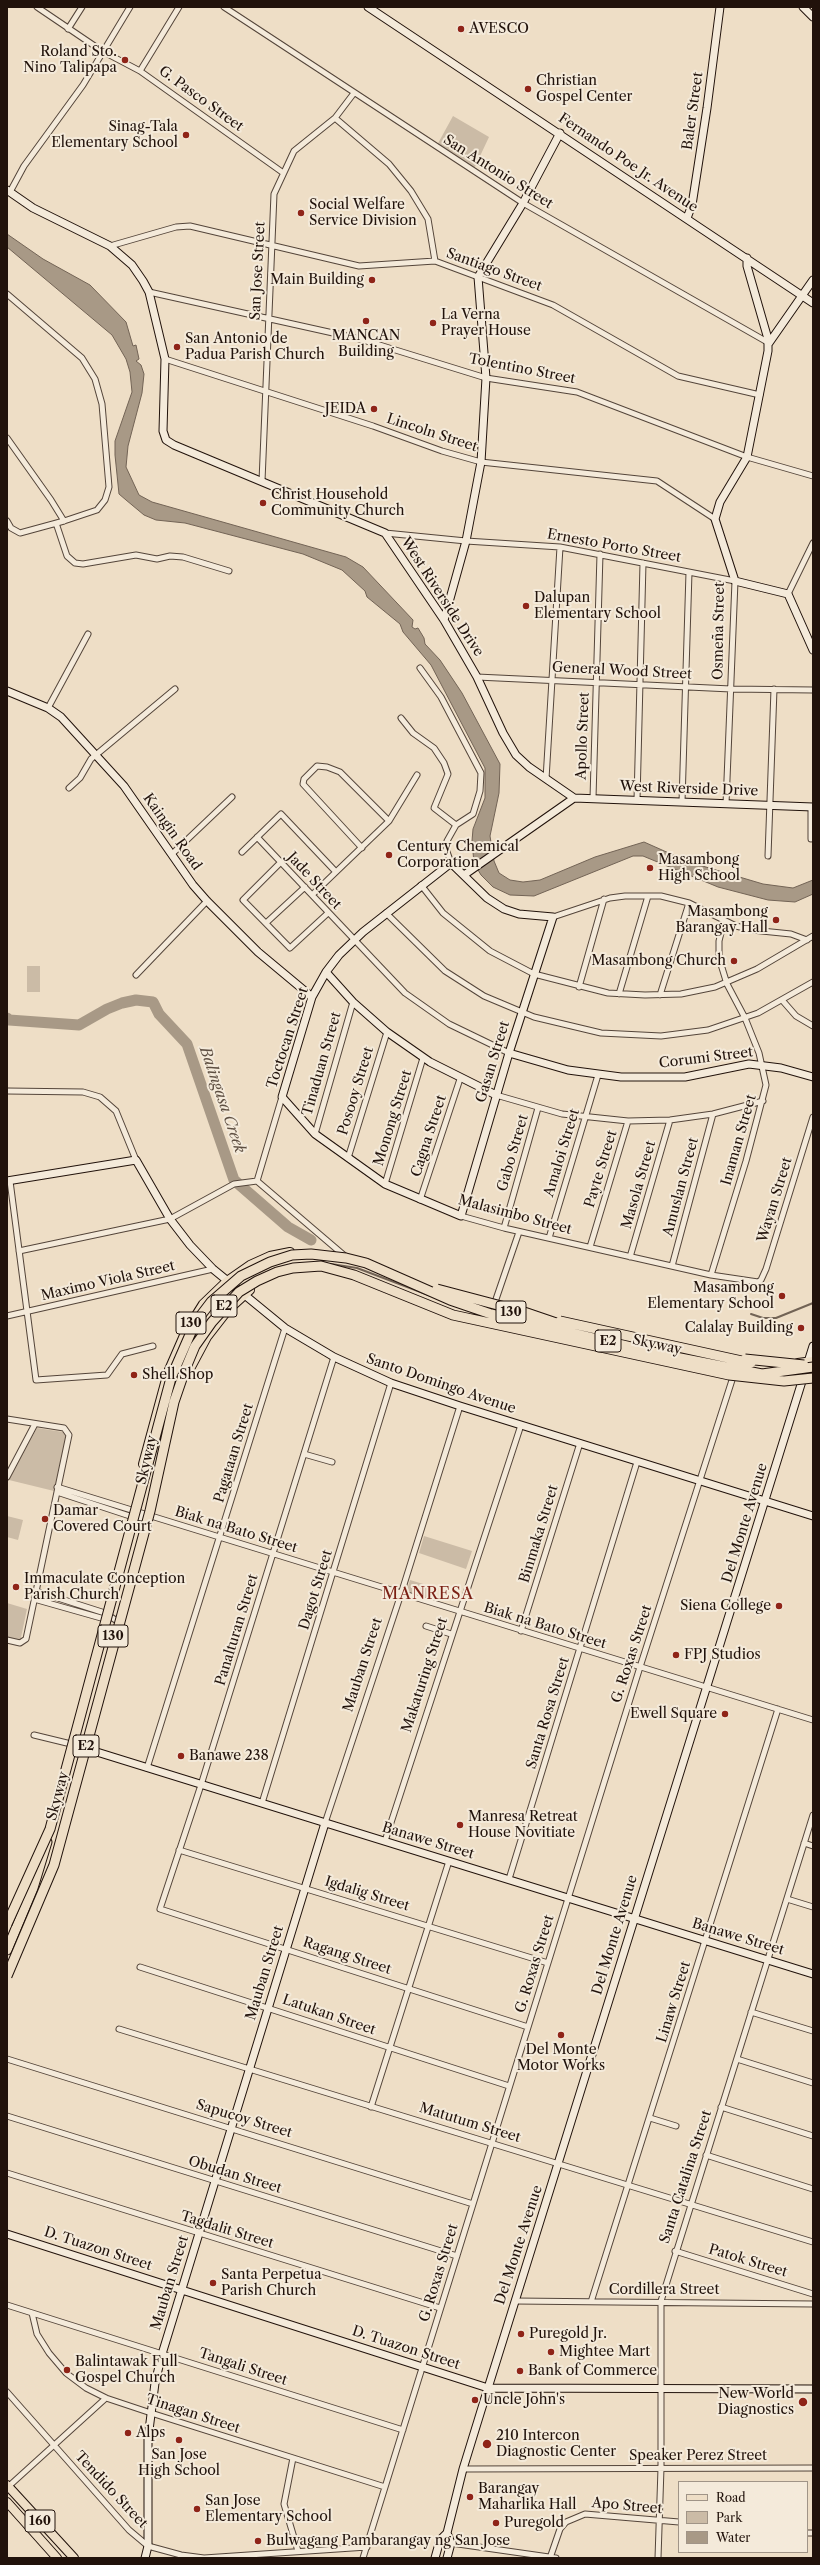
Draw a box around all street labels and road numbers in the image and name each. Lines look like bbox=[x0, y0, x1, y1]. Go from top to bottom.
street label: G. Pasco Street bbox=[155, 63, 247, 135]
street label: Baler Street bbox=[679, 71, 707, 151]
street label: Fernando Poe Jr. Avenue bbox=[555, 110, 701, 216]
street label: San Antonio Street bbox=[440, 132, 556, 212]
street label: San Jose Street bbox=[247, 221, 269, 321]
street label: Santiago Street bbox=[444, 245, 544, 295]
street label: Tolentino Street bbox=[467, 350, 577, 388]
street label: Lincoln Street bbox=[384, 410, 480, 456]
street label: Ernesto Porto Street bbox=[546, 526, 682, 566]
street label: West Riverside Drive bbox=[397, 534, 487, 660]
street label: Osmeña Street bbox=[710, 582, 728, 680]
street label: General Wood Street bbox=[552, 659, 692, 683]
street label: Apollo Street bbox=[573, 692, 593, 780]
street label: West Riverside Drive bbox=[619, 778, 759, 800]
street label: Kaingin Road bbox=[139, 790, 205, 874]
street label: Jade Street bbox=[283, 849, 345, 913]
street label: Toctocan Street bbox=[264, 985, 312, 1091]
street label: Tinaduan Street bbox=[299, 1010, 345, 1118]
street label: Gasan Street bbox=[473, 1019, 513, 1105]
street label: Corumi Street bbox=[658, 1044, 754, 1072]
street label: Posooy Street bbox=[335, 1045, 377, 1137]
street label: Monong Street bbox=[370, 1068, 416, 1168]
street label: Cagna Street bbox=[408, 1093, 450, 1179]
street label: Inaman Street bbox=[718, 1093, 760, 1187]
street label: Amaloi Street bbox=[541, 1107, 583, 1199]
street label: Gabo Street bbox=[494, 1113, 532, 1193]
street label: Payte Street bbox=[581, 1128, 621, 1210]
street label: Amuslan Street bbox=[660, 1136, 702, 1238]
street label: Masola Street bbox=[618, 1139, 660, 1231]
street label: Wayan Street bbox=[754, 1155, 796, 1245]
street label: Malasimbo Street bbox=[456, 1192, 574, 1238]
street label: Maximo Viola Street bbox=[39, 1257, 177, 1305]
road number: E2 bbox=[211, 1295, 237, 1317]
road number: 130 bbox=[496, 1301, 526, 1323]
road number: 130 bbox=[176, 1312, 206, 1334]
road number: E2 bbox=[595, 1330, 621, 1352]
street label: Skyway bbox=[631, 1332, 683, 1358]
street label: Santo Domingo Avenue bbox=[364, 1350, 518, 1418]
street label: Pagataan Street bbox=[211, 1401, 257, 1505]
street label: Skyway bbox=[133, 1434, 161, 1486]
street label: Del Monte Avenue bbox=[719, 1461, 771, 1585]
street label: Binmaka Street bbox=[516, 1483, 562, 1585]
street label: Biak na Bato Street bbox=[173, 1503, 299, 1557]
street label: Dagot Street bbox=[296, 1548, 336, 1632]
street label: Panalturan Street bbox=[212, 1572, 262, 1688]
street label: Biak na Bato Street bbox=[482, 1599, 608, 1653]
street label: G. Roxas Street bbox=[608, 1603, 656, 1705]
street label: Makaturing Street bbox=[398, 1615, 452, 1735]
street label: Mauban Street bbox=[340, 1616, 386, 1714]
road number: 130 bbox=[98, 1625, 128, 1647]
street label: Santa Rosa Street bbox=[523, 1655, 573, 1771]
road number: E2 bbox=[73, 1735, 99, 1757]
street label: Skyway bbox=[43, 1770, 73, 1822]
street label: Banawe Street bbox=[380, 1819, 476, 1863]
street label: Igdalig Street bbox=[323, 1873, 411, 1915]
street label: Del Monte Avenue bbox=[589, 1873, 641, 1997]
street label: G. Roxas Street bbox=[512, 1913, 558, 2015]
street label: Banawe Street bbox=[690, 1915, 786, 1959]
street label: Mauban Street bbox=[243, 1924, 287, 2022]
street label: Ragang Street bbox=[301, 1934, 393, 1978]
street label: Linaw Street bbox=[654, 1959, 694, 2045]
street label: Latukan Street bbox=[280, 1991, 378, 2039]
street label: Sapucoy Street bbox=[194, 2096, 294, 2142]
street label: Matutum Street bbox=[417, 2100, 523, 2146]
street label: Santa Catalina Street bbox=[657, 2108, 715, 2246]
street label: Obudan Street bbox=[186, 2153, 284, 2197]
street label: Del Monte Avenue bbox=[492, 2183, 546, 2307]
street label: Tagdalit Street bbox=[178, 2208, 276, 2252]
street label: G. Roxas Street bbox=[416, 2222, 462, 2324]
street label: D. Tuazon Street bbox=[42, 2224, 154, 2274]
street label: Mauban Street bbox=[148, 2234, 192, 2332]
street label: Patok Street bbox=[707, 2241, 789, 2281]
street label: Cordillera Street bbox=[609, 2282, 719, 2298]
street label: D. Tuazon Street bbox=[350, 2323, 462, 2373]
street label: Tangali Street bbox=[197, 2345, 289, 2389]
street label: Tinagan Street bbox=[144, 2391, 242, 2437]
street label: Tendido Street bbox=[71, 2448, 151, 2532]
street label: Speaker Perez Street bbox=[629, 2448, 767, 2464]
street label: Apo Street bbox=[591, 2495, 663, 2517]
road number: 160 bbox=[25, 2510, 55, 2532]

